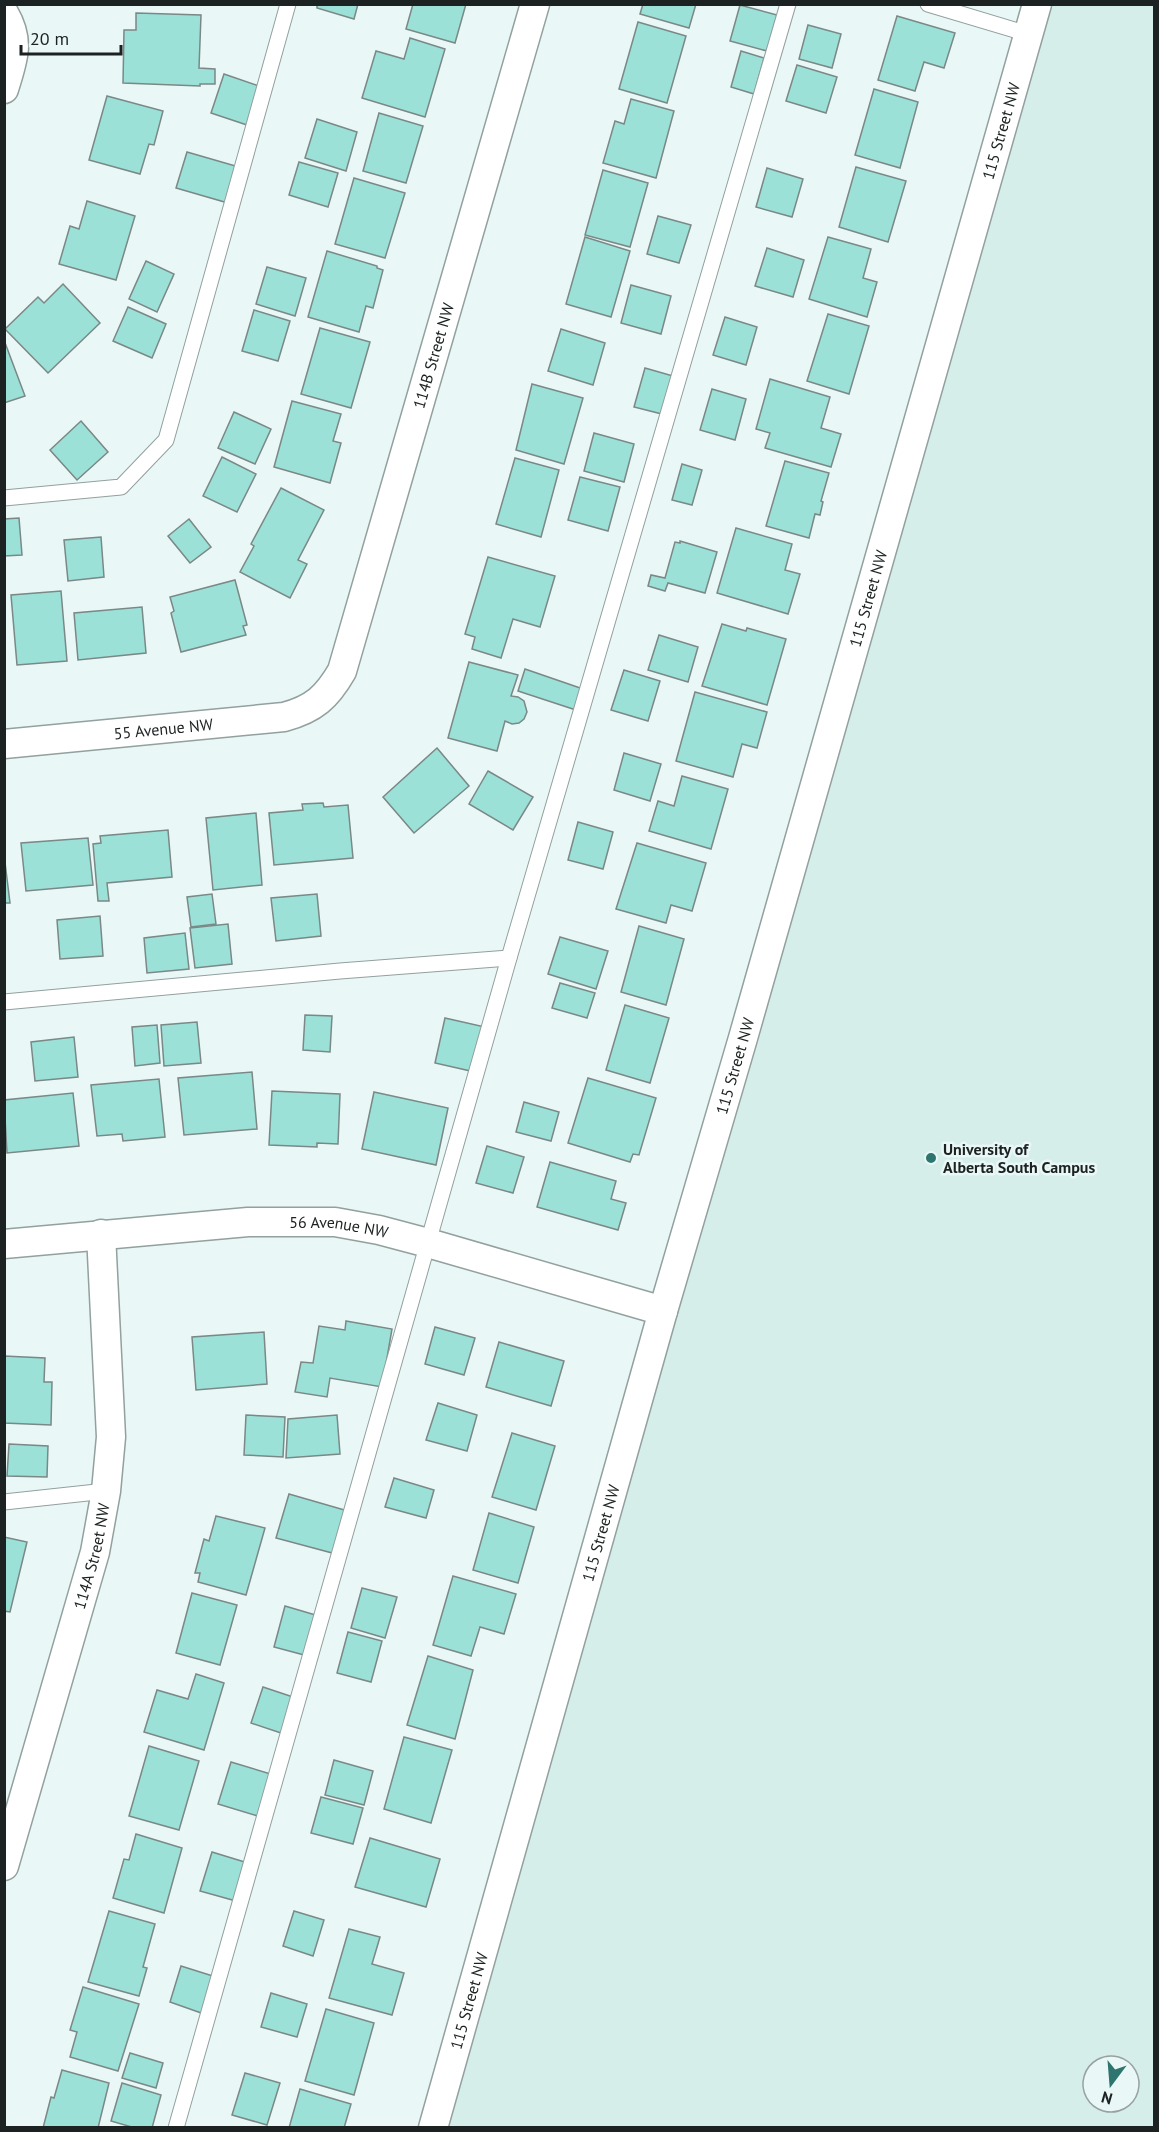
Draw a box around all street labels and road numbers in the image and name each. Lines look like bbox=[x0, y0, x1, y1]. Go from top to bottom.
street label: 115 Street NW bbox=[978, 80, 1024, 182]
street label: 114B Street NW bbox=[408, 300, 458, 411]
street label: 115 Street NW bbox=[845, 547, 891, 649]
street label: 55 Avenue NW bbox=[113, 714, 215, 743]
street label: 115 Street NW bbox=[711, 1015, 758, 1117]
street label: 56 Avenue NW bbox=[289, 1212, 391, 1242]
street label: 115 Street NW bbox=[577, 1482, 624, 1584]
street label: 114A Street NW bbox=[69, 1501, 114, 1612]
street label: 115 Street NW bbox=[446, 1950, 492, 2052]

